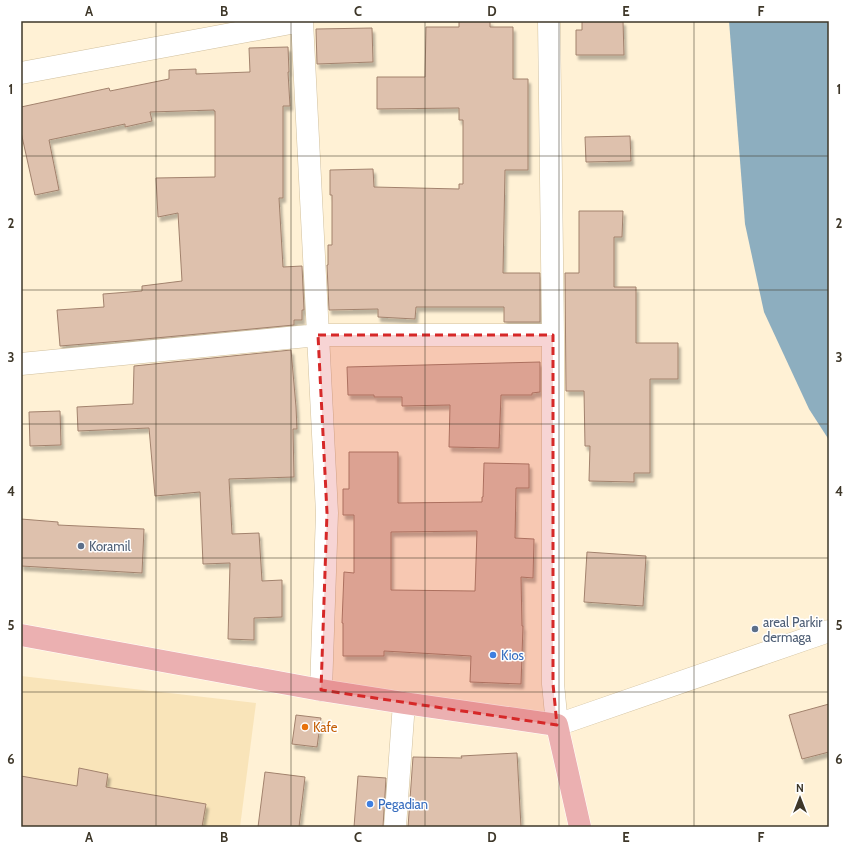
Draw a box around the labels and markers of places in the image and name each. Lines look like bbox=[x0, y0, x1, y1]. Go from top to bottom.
place label: Koramil bbox=[89, 538, 131, 554]
marker: Koramil bbox=[76, 541, 86, 551]
place label: areal Parkir dermaga bbox=[763, 614, 823, 645]
marker: areal Parkir dermaga bbox=[750, 624, 760, 634]
place label: Kios bbox=[501, 647, 525, 663]
marker: Kios bbox=[488, 650, 498, 660]
place label: Kafe bbox=[313, 719, 338, 735]
marker: Kafe bbox=[300, 722, 310, 732]
place label: Pegadian bbox=[378, 796, 428, 812]
marker: Pegadian bbox=[365, 799, 375, 809]

